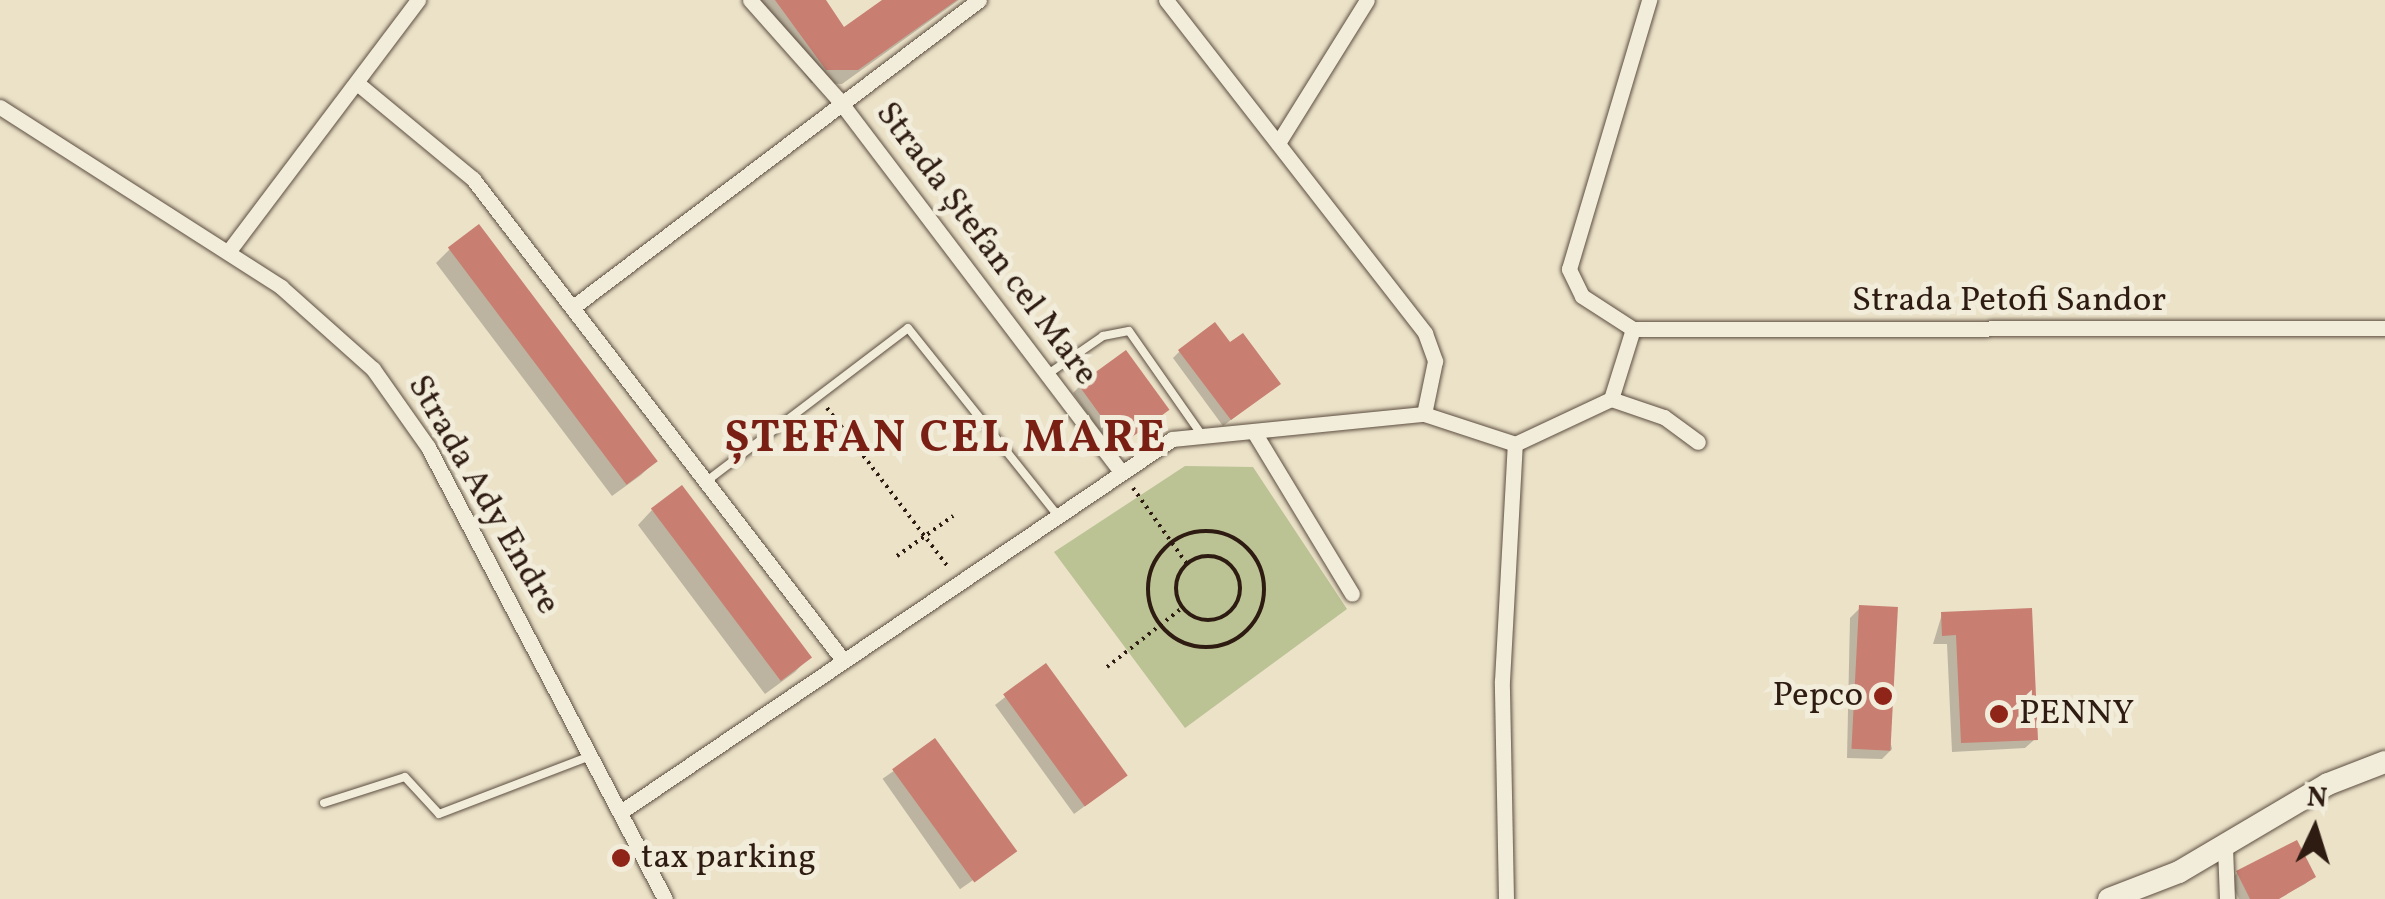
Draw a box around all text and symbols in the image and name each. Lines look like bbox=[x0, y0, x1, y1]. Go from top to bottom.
street label: Strada Ștefan cel Mare bbox=[866, 94, 1106, 394]
street label: Strada Petofi Sandor bbox=[1852, 280, 2166, 322]
street label: Strada Ady Endre bbox=[397, 367, 569, 623]
district label: ȘTEFAN CEL MARE bbox=[724, 413, 1168, 467]
place label: Pepco bbox=[1772, 675, 1863, 717]
marker: Pepco bbox=[1872, 685, 1894, 707]
place label: PENNY bbox=[2019, 693, 2134, 735]
marker: PENNY bbox=[1988, 703, 2010, 725]
text: N bbox=[2306, 778, 2329, 819]
north arrow bbox=[2265, 779, 2365, 879]
place label: tax parking bbox=[641, 837, 816, 879]
marker: tax parking bbox=[610, 847, 632, 869]

